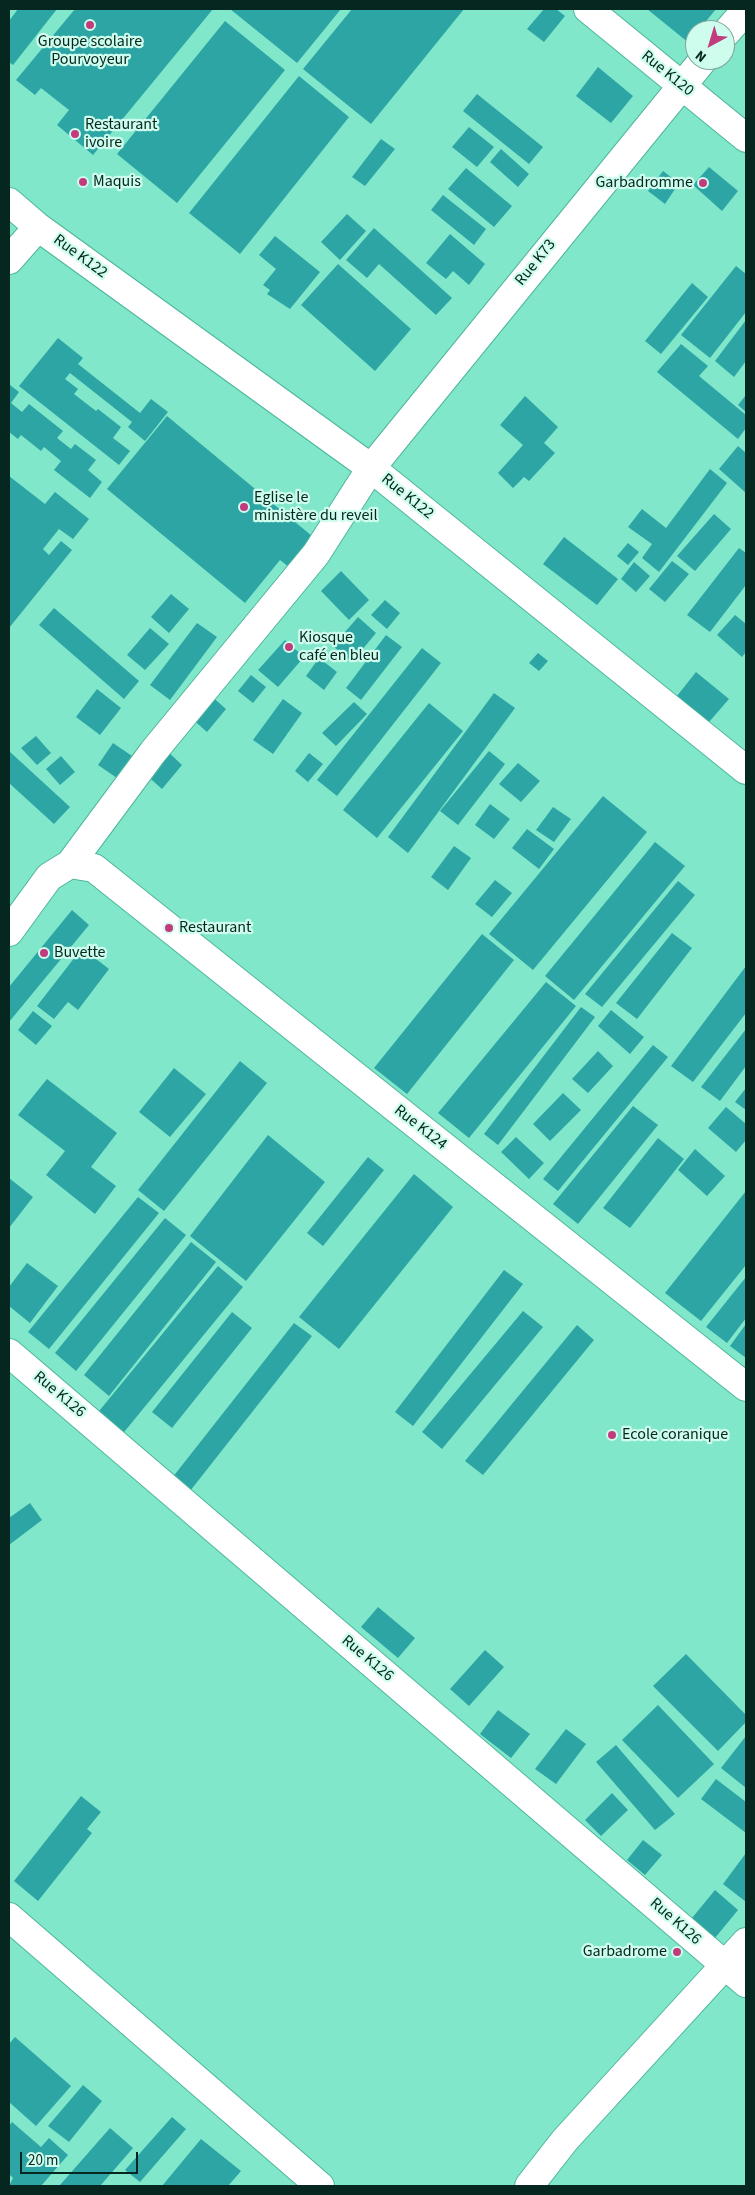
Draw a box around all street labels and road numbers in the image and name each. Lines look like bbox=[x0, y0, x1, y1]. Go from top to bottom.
street label: Rue K120 bbox=[637, 47, 697, 101]
street label: Rue K122 bbox=[49, 231, 111, 283]
street label: Rue K73 bbox=[512, 236, 560, 290]
street label: Rue K122 bbox=[377, 470, 437, 524]
street label: Rue K124 bbox=[390, 1101, 450, 1155]
street label: Rue K126 bbox=[29, 1368, 89, 1422]
street label: Rue K126 bbox=[337, 1632, 397, 1686]
street label: Rue K126 bbox=[645, 1894, 705, 1950]

